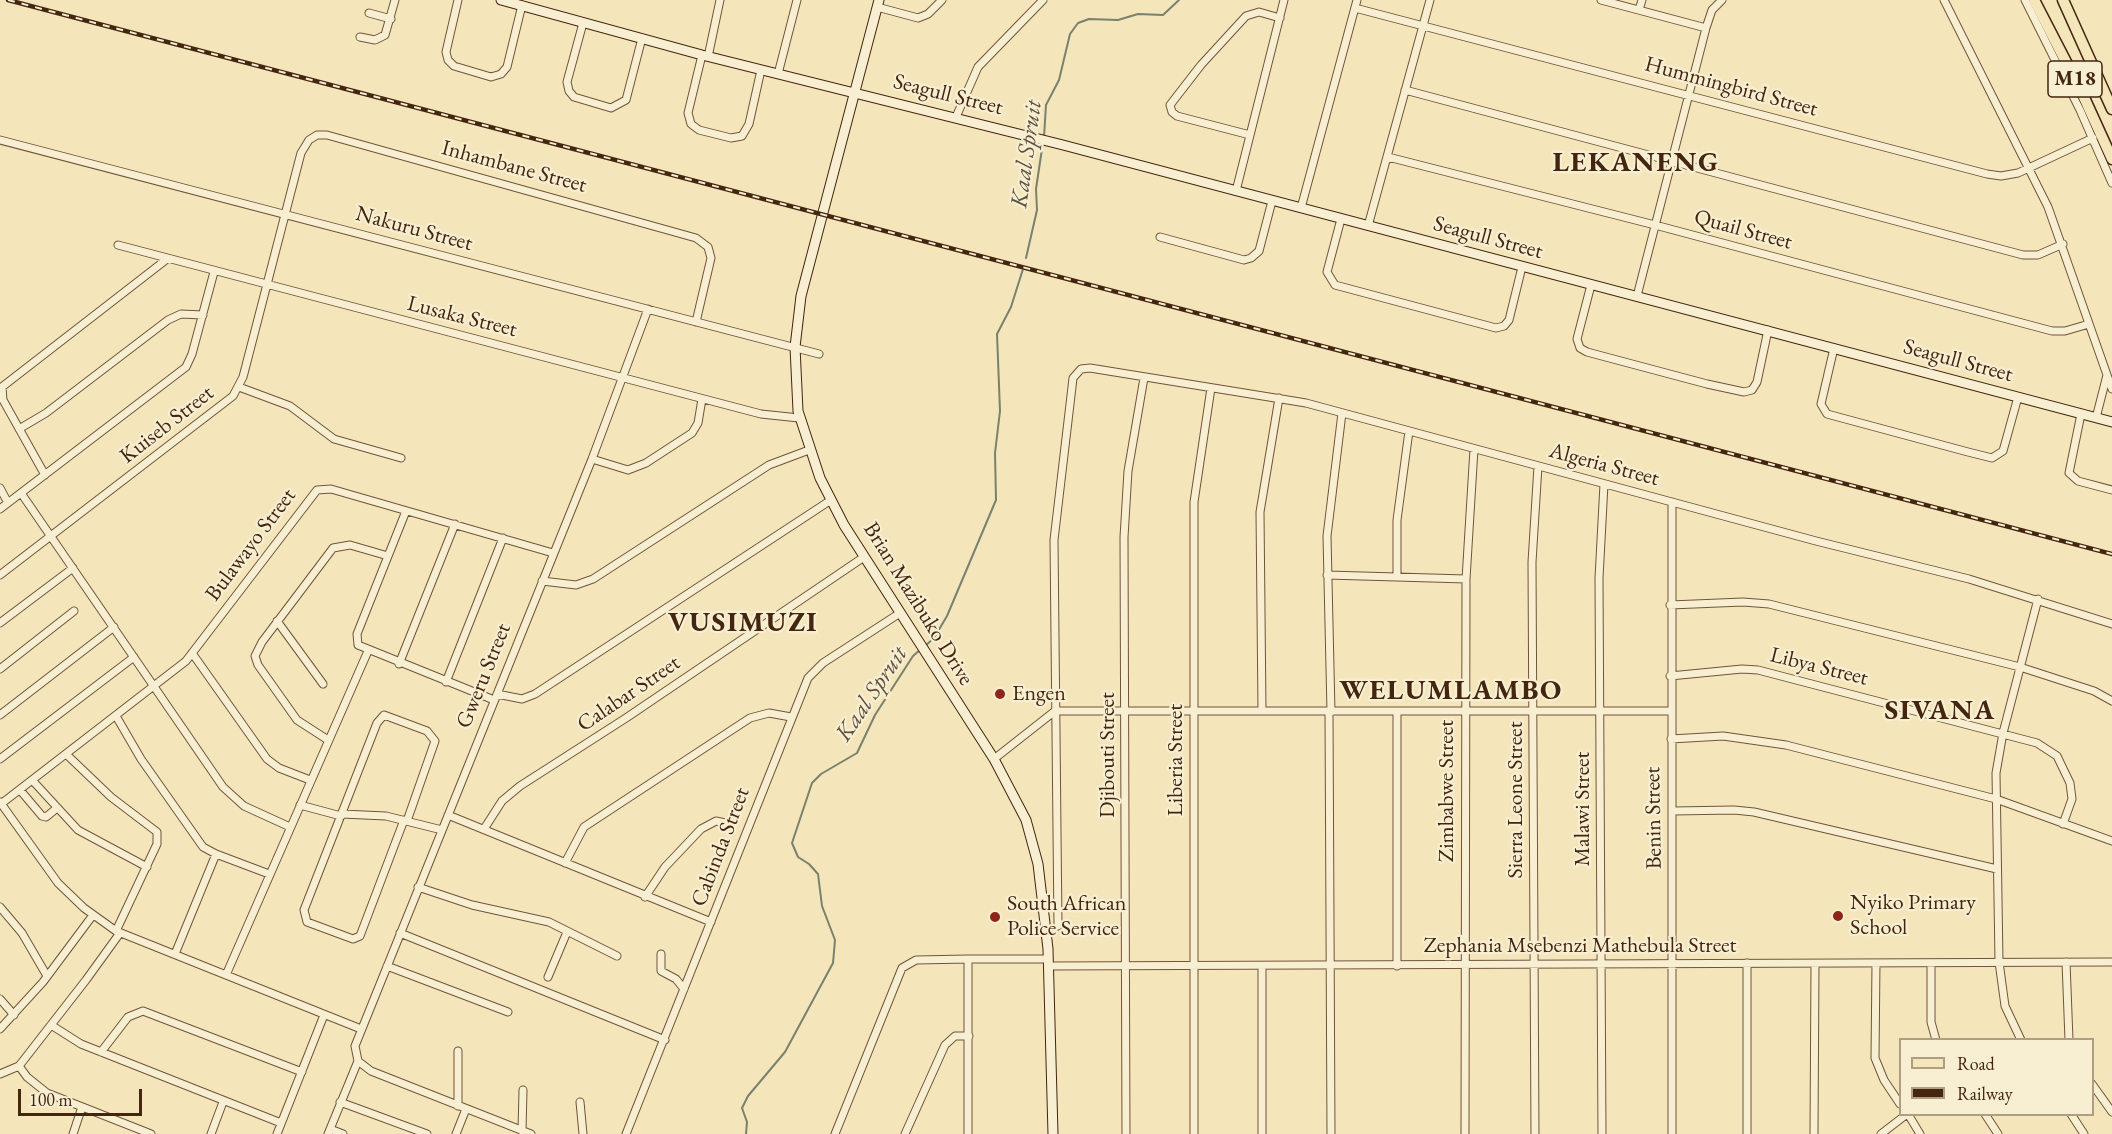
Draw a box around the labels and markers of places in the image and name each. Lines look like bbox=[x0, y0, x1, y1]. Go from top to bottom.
place label: Engen bbox=[1012, 681, 1066, 707]
marker: Engen bbox=[993, 687, 1007, 701]
place label: Nyiko Primary School bbox=[1850, 890, 1976, 942]
place label: South African Police Service bbox=[1007, 891, 1126, 942]
marker: Nyiko Primary School bbox=[1831, 909, 1845, 923]
marker: South African Police Service bbox=[988, 910, 1002, 924]

